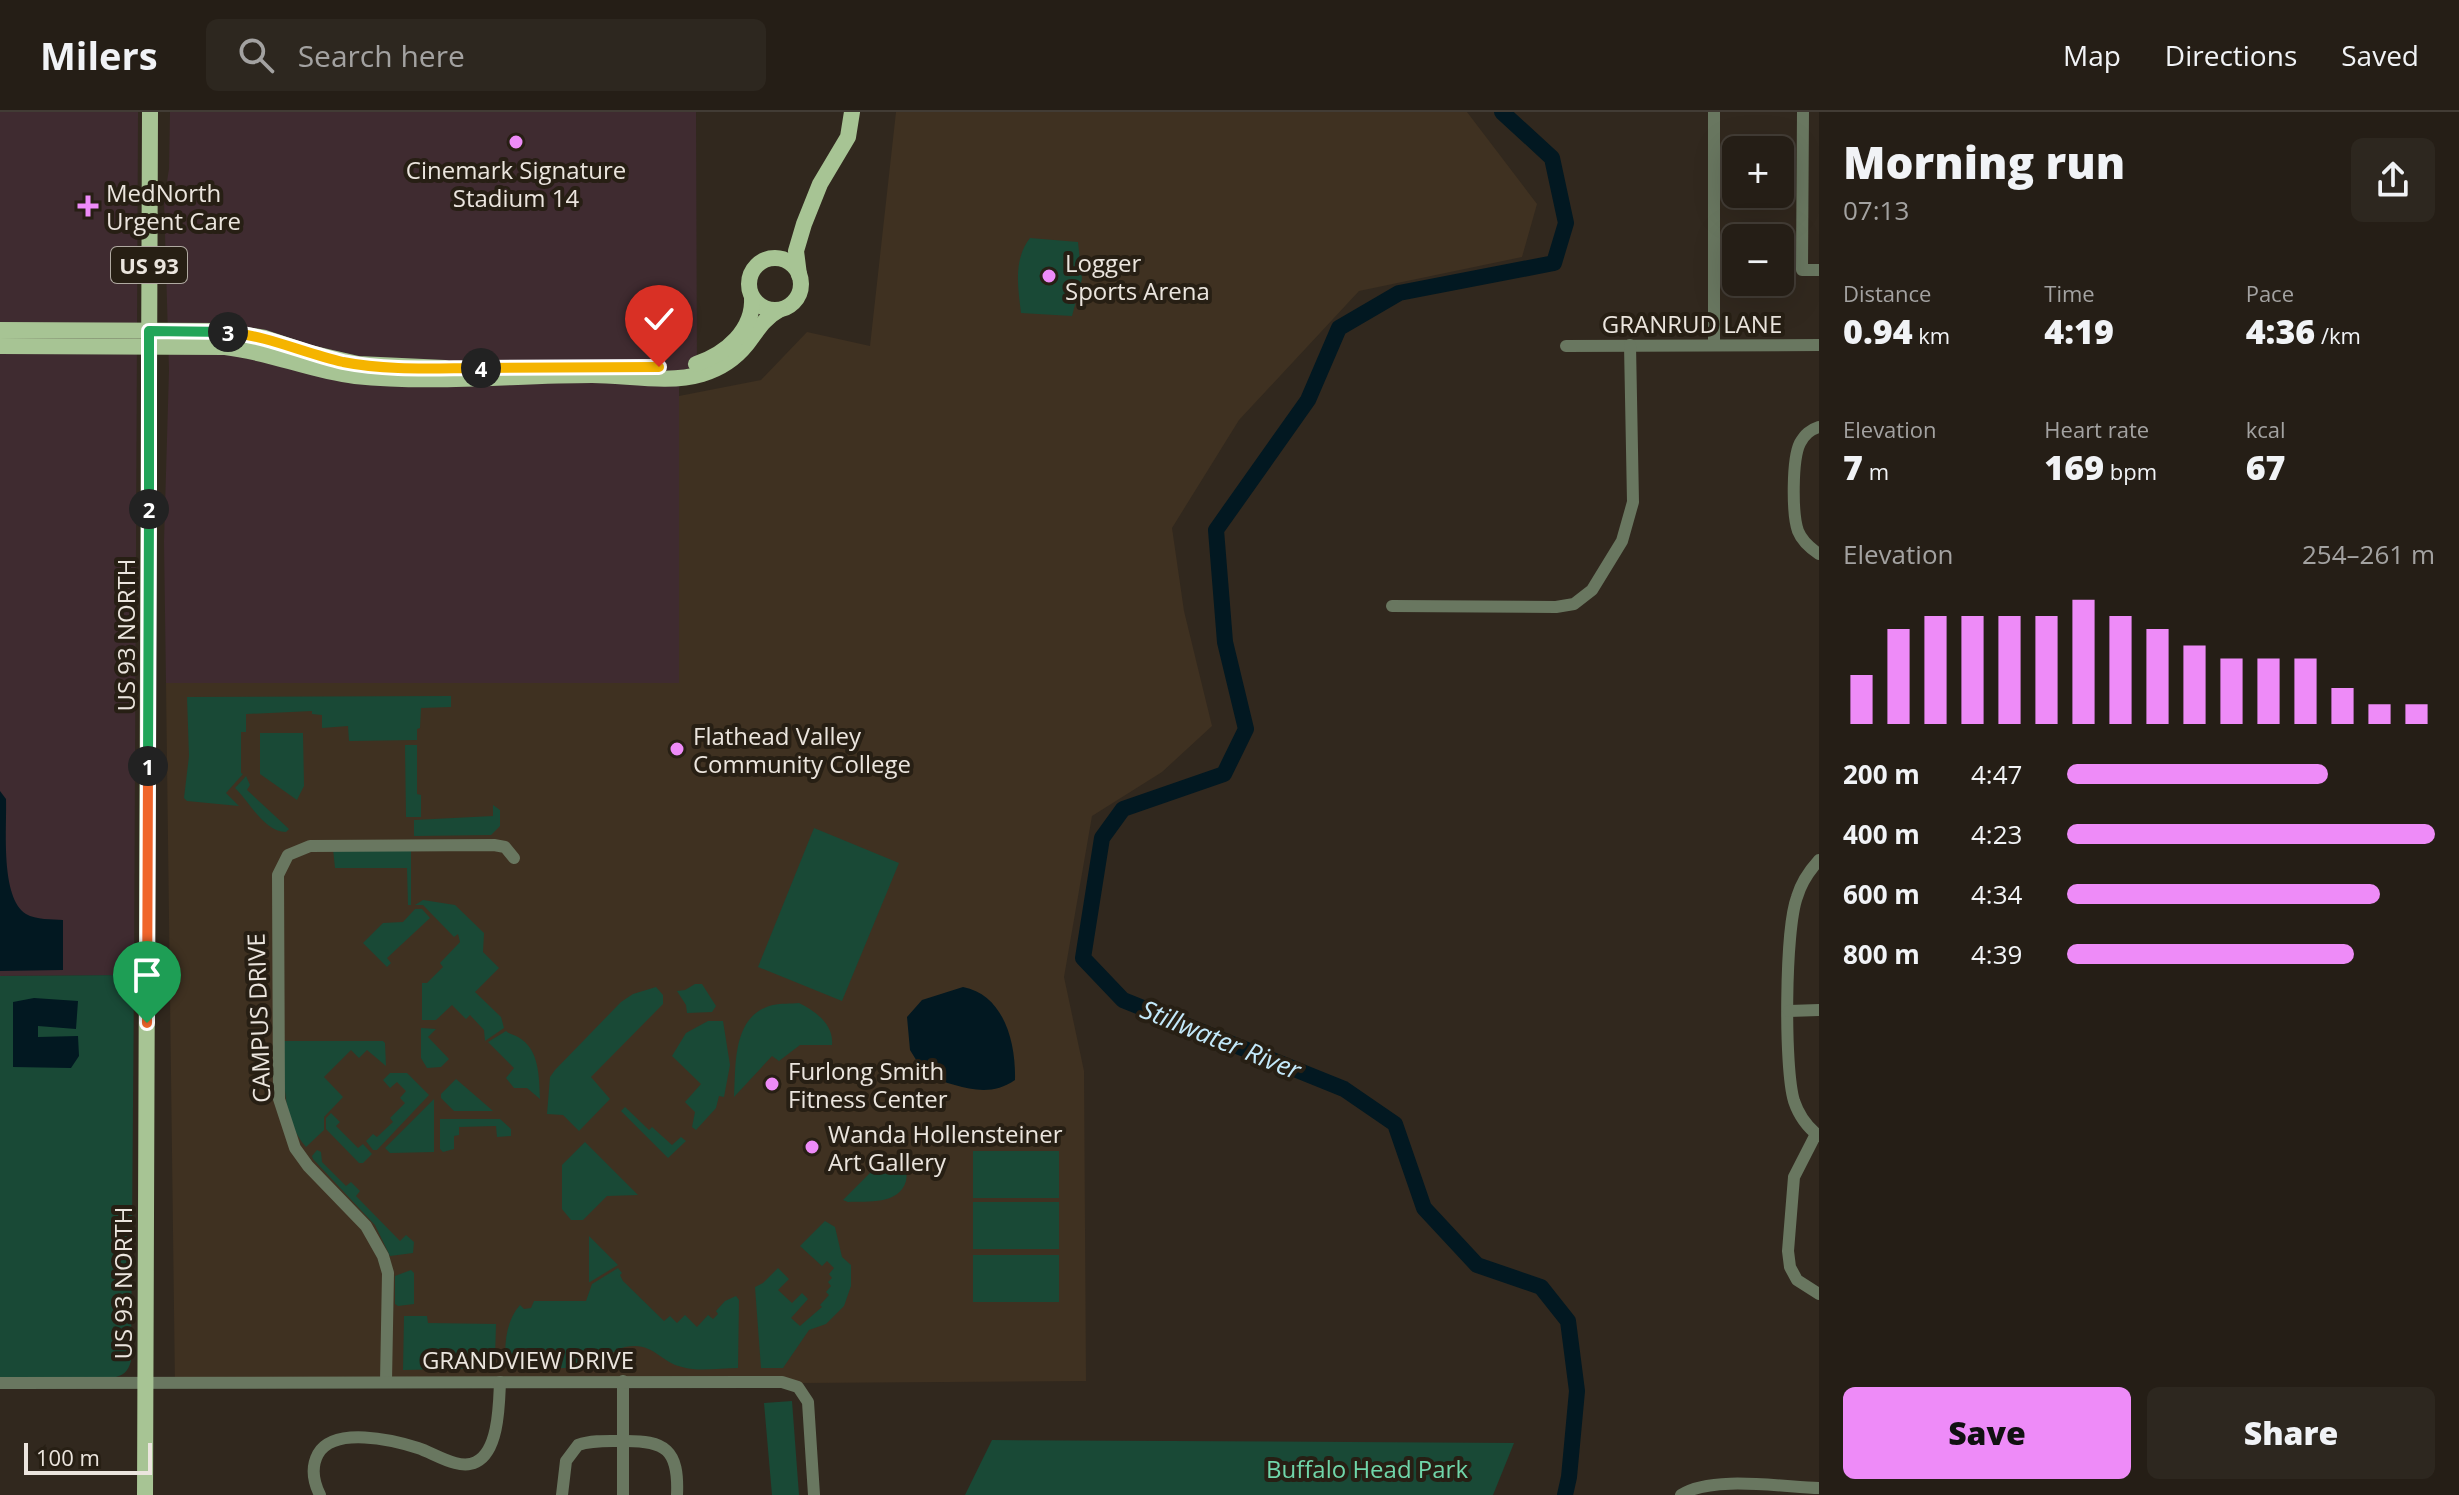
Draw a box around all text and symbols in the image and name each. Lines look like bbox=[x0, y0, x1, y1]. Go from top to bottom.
search box bbox=[206, 19, 766, 91]
text: Milers bbox=[40, 29, 158, 81]
icon: search bbox=[234, 33, 278, 77]
text: Search here bbox=[298, 35, 465, 76]
text: Map bbox=[2063, 36, 2121, 74]
text: Directions bbox=[2165, 36, 2297, 74]
text: Saved bbox=[2341, 36, 2419, 74]
text: Morning run bbox=[1843, 132, 2125, 192]
marker: Cinemark Signature Stadium 14 bbox=[507, 133, 525, 151]
map controls bbox=[1722, 136, 1794, 296]
button: + bbox=[1722, 136, 1794, 208]
button: share bbox=[2351, 138, 2435, 222]
place label: Cinemark Signature Stadium 14 bbox=[406, 153, 626, 214]
place label: MedNorth Urgent Care bbox=[106, 176, 241, 237]
text: 07:13 bbox=[1843, 192, 1909, 228]
marker: MedNorth Urgent Care bbox=[77, 195, 99, 217]
button: − bbox=[1722, 224, 1794, 296]
place label: Logger Sports Arena bbox=[1065, 246, 1210, 307]
road number: US 93 bbox=[111, 247, 187, 283]
marker: Logger Sports Arena bbox=[1040, 267, 1058, 285]
text: Distance bbox=[1843, 278, 1931, 308]
text: Time bbox=[2044, 278, 2095, 308]
text: Pace bbox=[2246, 278, 2294, 308]
pin bbox=[625, 285, 693, 367]
icon: check bbox=[637, 297, 681, 341]
street label: GRANRUD LANE bbox=[1602, 307, 1782, 340]
text: 0.94 bbox=[1843, 308, 1913, 354]
text: 4:19 bbox=[2044, 308, 2114, 354]
text: 4:36 bbox=[2246, 308, 2315, 354]
pin: 3 bbox=[208, 312, 248, 352]
text: 3 bbox=[222, 317, 234, 347]
text: km bbox=[1913, 320, 1950, 350]
text: /km bbox=[2315, 320, 2361, 350]
pin: 4 bbox=[461, 348, 501, 388]
text: 4 bbox=[475, 353, 487, 383]
text: Elevation bbox=[1843, 414, 1936, 444]
text: Heart rate bbox=[2044, 414, 2149, 444]
text: kcal bbox=[2246, 414, 2286, 444]
text: 7 bbox=[1843, 444, 1863, 490]
text: 169 bbox=[2044, 444, 2104, 490]
text: 67 bbox=[2246, 444, 2286, 490]
text: m bbox=[1863, 456, 1889, 486]
text: bpm bbox=[2104, 456, 2157, 486]
pin: 2 bbox=[129, 489, 169, 529]
text: 2 bbox=[143, 494, 155, 524]
text: Elevation bbox=[1843, 536, 1953, 572]
text: 254–261 m bbox=[2302, 536, 2435, 572]
street label: US 93 NORTH bbox=[109, 558, 142, 712]
place label: Flathead Valley Community College bbox=[693, 719, 911, 780]
marker: Flathead Valley Community College bbox=[668, 740, 686, 758]
pin: 1 bbox=[128, 746, 168, 786]
text: 1 bbox=[142, 751, 154, 781]
text: 200 m bbox=[1843, 756, 1920, 792]
text: 4:47 bbox=[1971, 756, 2022, 792]
text: 400 m bbox=[1843, 816, 1920, 852]
text: 4:23 bbox=[1971, 816, 2022, 852]
text: 600 m bbox=[1843, 876, 1920, 912]
text: 4:34 bbox=[1971, 876, 2022, 912]
street label: CAMPUS DRIVE bbox=[239, 933, 277, 1103]
text: 800 m bbox=[1843, 936, 1920, 972]
text: 4:39 bbox=[1971, 936, 2022, 972]
pin bbox=[113, 941, 181, 1023]
icon: arrive bbox=[125, 953, 169, 997]
water label: Stillwater River bbox=[1136, 991, 1308, 1088]
place label: Furlong Smith Fitness Center bbox=[788, 1054, 948, 1115]
marker: Furlong Smith Fitness Center bbox=[763, 1075, 781, 1093]
place label: Wanda Hollensteiner Art Gallery bbox=[828, 1117, 1063, 1178]
marker: Wanda Hollensteiner Art Gallery bbox=[803, 1138, 821, 1156]
street label: US 93 NORTH bbox=[106, 1206, 139, 1360]
street label: GRANDVIEW DRIVE bbox=[422, 1343, 634, 1376]
button: Save bbox=[1843, 1387, 2131, 1479]
button: Share bbox=[2147, 1387, 2435, 1479]
scale bar bbox=[24, 1439, 152, 1475]
text: 100 m bbox=[36, 1442, 100, 1472]
park label: Buffalo Head Park bbox=[1266, 1452, 1468, 1485]

